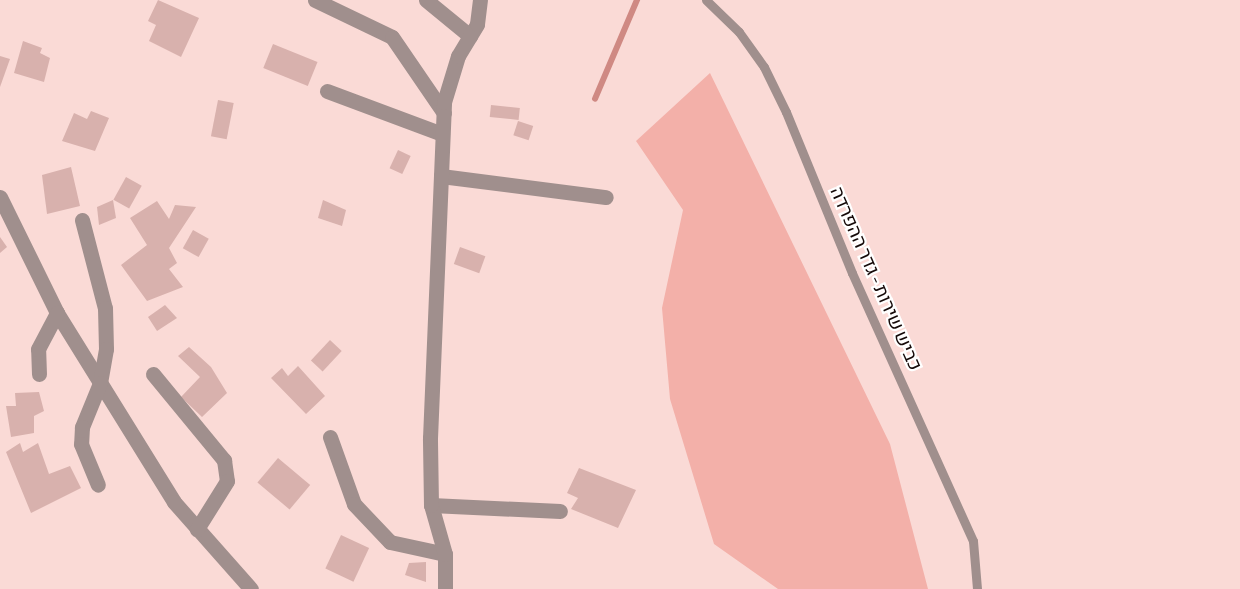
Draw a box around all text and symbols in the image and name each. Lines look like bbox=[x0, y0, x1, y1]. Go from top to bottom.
street label: כביש שירות - גדר ההפרדה bbox=[824, 183, 926, 375]

